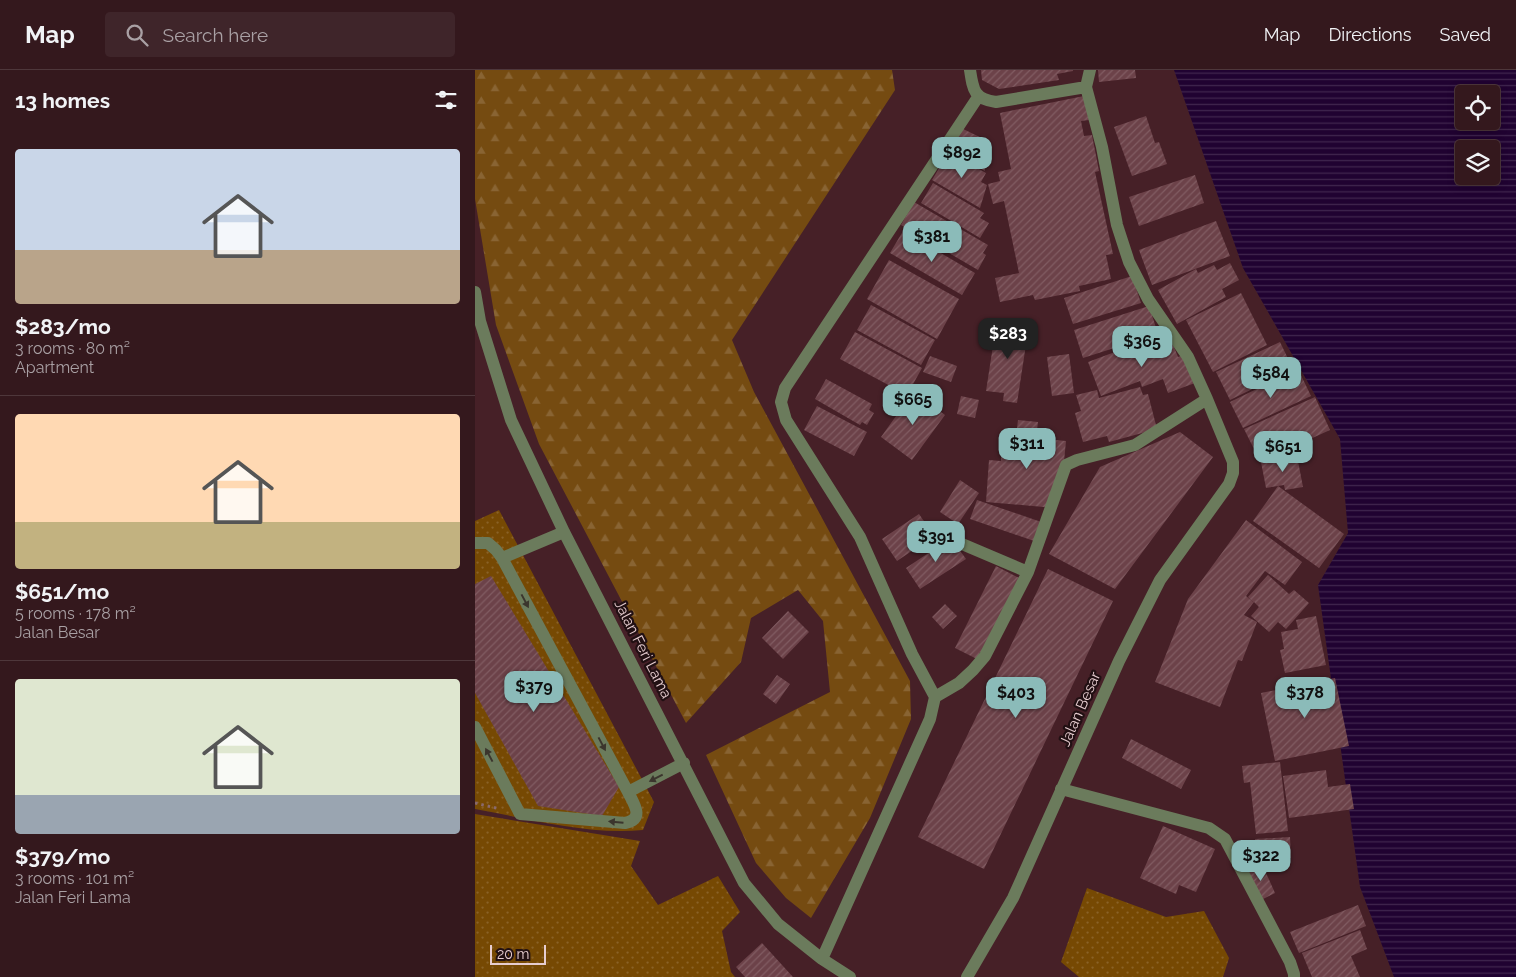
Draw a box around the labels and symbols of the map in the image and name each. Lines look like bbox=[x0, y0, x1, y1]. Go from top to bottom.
pin: $892 bbox=[932, 136, 992, 179]
pin: $381 bbox=[902, 220, 962, 263]
pin: $283 bbox=[978, 318, 1038, 360]
pin: $365 bbox=[1112, 326, 1172, 368]
pin: $584 bbox=[1241, 356, 1301, 399]
pin: $665 bbox=[883, 384, 943, 426]
pin: $311 bbox=[997, 428, 1057, 470]
pin: $651 bbox=[1253, 430, 1313, 473]
pin: $391 bbox=[906, 520, 966, 563]
one-way arrow bbox=[521, 594, 529, 608]
street label: Jalan Feri Lama bbox=[610, 597, 676, 701]
street label: Jalan Besar bbox=[1056, 668, 1105, 749]
pin: $379 bbox=[504, 670, 564, 713]
pin: $403 bbox=[986, 676, 1046, 719]
pin: $378 bbox=[1275, 676, 1335, 719]
one-way arrow bbox=[598, 737, 606, 751]
one-way arrow bbox=[485, 748, 493, 762]
one-way arrow bbox=[649, 774, 663, 782]
one-way arrow bbox=[608, 818, 624, 826]
pin: $322 bbox=[1231, 840, 1291, 882]
scale bar bbox=[490, 942, 546, 965]

